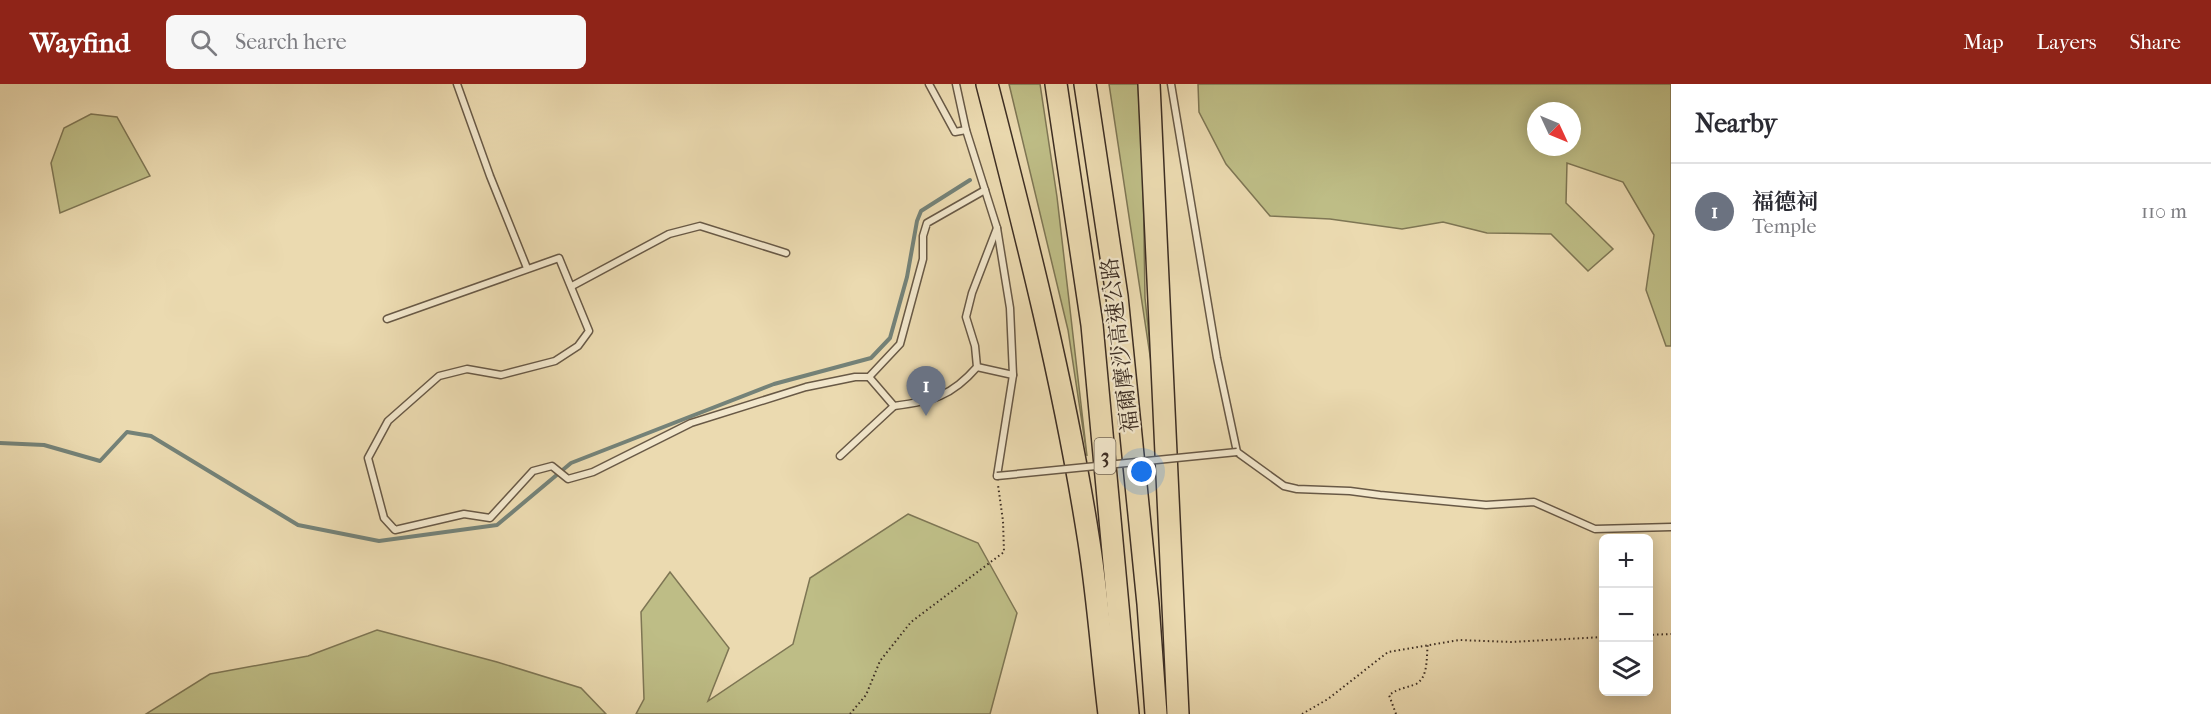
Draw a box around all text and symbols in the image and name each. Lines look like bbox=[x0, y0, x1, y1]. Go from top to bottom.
search box bbox=[166, 15, 586, 69]
text: Wayfind bbox=[30, 26, 130, 59]
icon: search bbox=[187, 26, 220, 59]
text: Search here bbox=[235, 29, 347, 55]
text: Map bbox=[1963, 30, 2004, 54]
text: Layers bbox=[2037, 30, 2096, 54]
text: Share bbox=[2129, 30, 2181, 54]
north arrow bbox=[1527, 102, 1581, 156]
text: Nearby bbox=[1695, 108, 1777, 139]
text: 福德祠 bbox=[1752, 189, 1818, 215]
text: 1 bbox=[1711, 200, 1718, 223]
text: 110 m bbox=[2141, 200, 2187, 223]
text: Temple bbox=[1752, 215, 1816, 238]
street label: 福爾摩沙高速公路 bbox=[1096, 256, 1144, 434]
pin: 1 bbox=[906, 366, 946, 416]
road number: 3 bbox=[1094, 438, 1116, 474]
your location bbox=[1127, 457, 1156, 486]
map controls bbox=[1599, 534, 1653, 696]
button: + bbox=[1599, 534, 1653, 588]
button: − bbox=[1599, 588, 1653, 642]
button: layers bbox=[1599, 642, 1653, 696]

